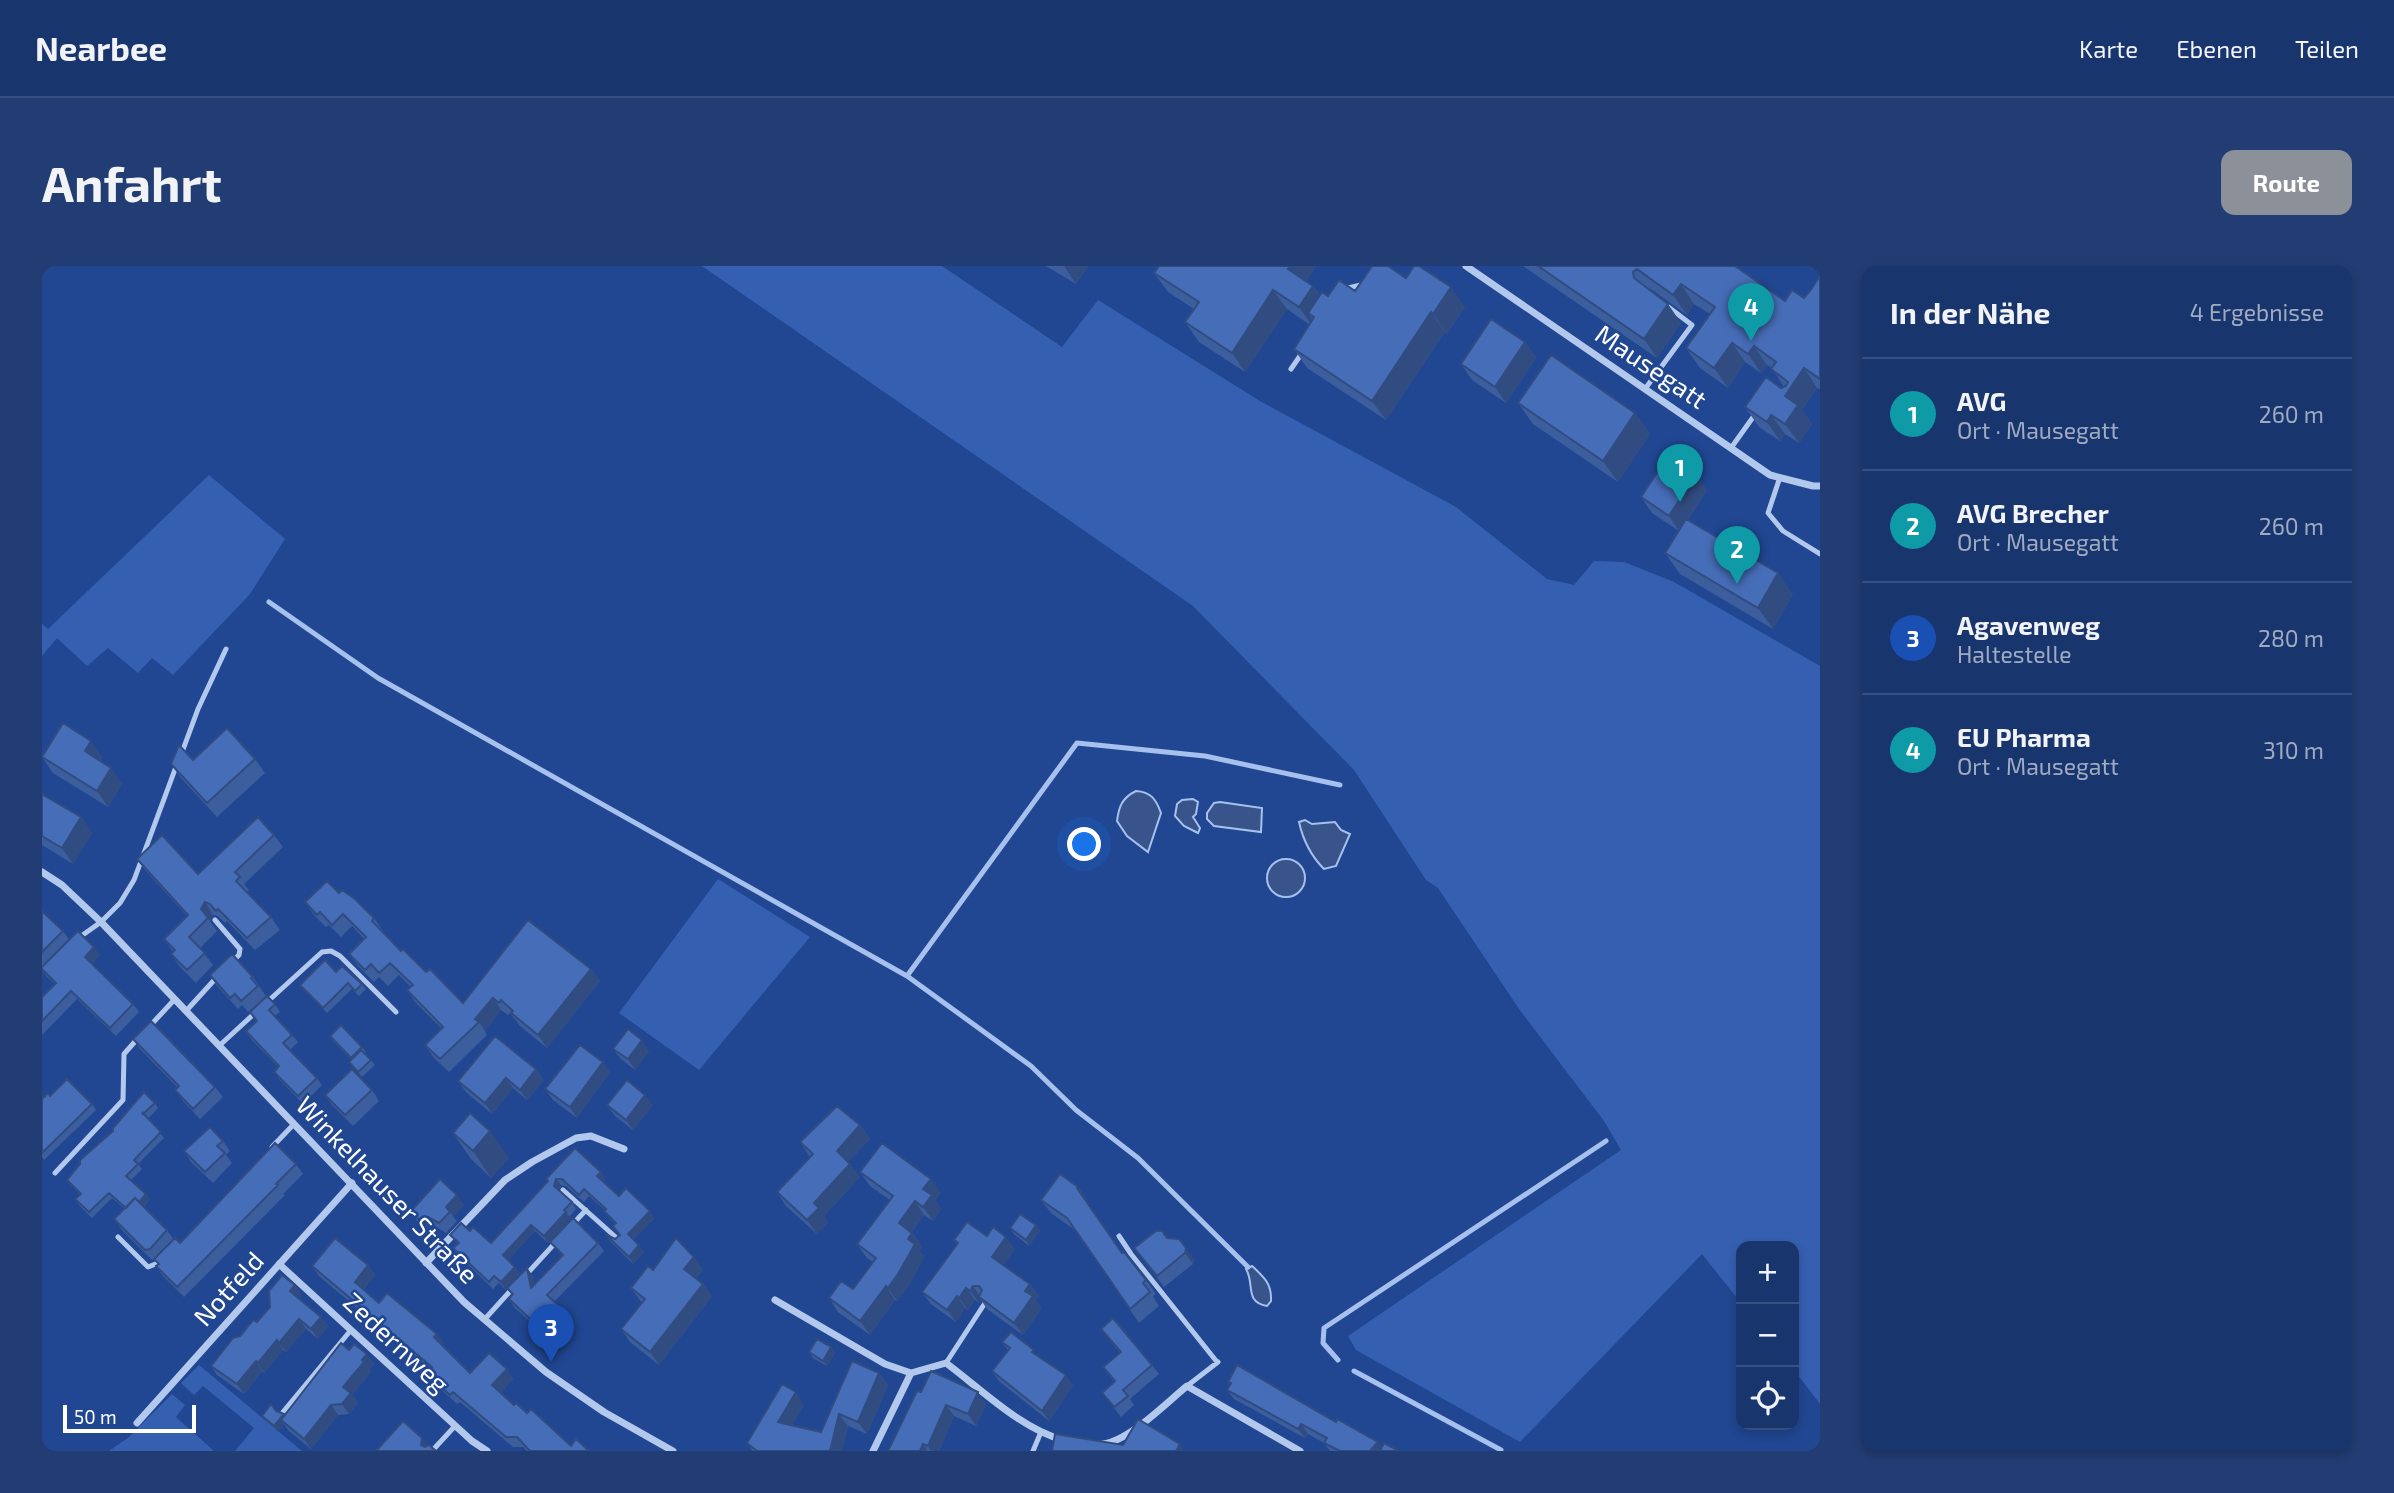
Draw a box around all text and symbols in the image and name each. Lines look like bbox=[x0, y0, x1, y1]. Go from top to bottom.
text: Nearbee bbox=[35, 28, 167, 68]
text: Karte bbox=[2079, 34, 2138, 63]
text: Ebenen bbox=[2176, 34, 2257, 63]
text: Teilen bbox=[2295, 34, 2359, 63]
button: Route bbox=[2221, 150, 2352, 215]
text: Anfahrt bbox=[42, 153, 222, 212]
pin: 4 bbox=[1728, 283, 1774, 341]
text: In der Nähe bbox=[1890, 294, 2051, 330]
text: 4 Ergebnisse bbox=[2190, 298, 2324, 326]
street label: Mausegatt bbox=[1590, 317, 1713, 414]
text: AVG bbox=[1957, 385, 2006, 416]
text: 1 bbox=[1908, 400, 1918, 428]
text: 260 m bbox=[2259, 400, 2324, 428]
text: Ort · Mausegatt bbox=[1957, 416, 2119, 444]
pin: 1 bbox=[1657, 444, 1703, 502]
text: AVG Brecher bbox=[1957, 497, 2109, 528]
text: 2 bbox=[1906, 512, 1920, 540]
text: 260 m bbox=[2259, 512, 2324, 540]
pin: 2 bbox=[1714, 526, 1760, 584]
text: Ort · Mausegatt bbox=[1957, 528, 2119, 556]
text: Agavenweg bbox=[1957, 609, 2100, 640]
text: 3 bbox=[1906, 624, 1920, 652]
text: 280 m bbox=[2258, 624, 2324, 652]
text: Haltestelle bbox=[1957, 640, 2072, 668]
text: EU Pharma bbox=[1957, 721, 2091, 752]
text: 4 bbox=[1906, 736, 1920, 764]
text: 310 m bbox=[2263, 736, 2324, 764]
text: Ort · Mausegatt bbox=[1957, 752, 2119, 780]
your location bbox=[1067, 827, 1101, 861]
street label: Winkelhauser Straße bbox=[291, 1089, 485, 1289]
map controls bbox=[1736, 1241, 1799, 1430]
button: + bbox=[1736, 1241, 1799, 1304]
street label: Notfeld bbox=[187, 1244, 269, 1332]
street label: Zedernweg bbox=[338, 1285, 456, 1399]
pin: 3 bbox=[528, 1304, 574, 1362]
button: − bbox=[1736, 1304, 1799, 1367]
button: locate bbox=[1736, 1367, 1799, 1430]
scale bar bbox=[63, 1402, 196, 1434]
text: 50 m bbox=[74, 1405, 117, 1428]

